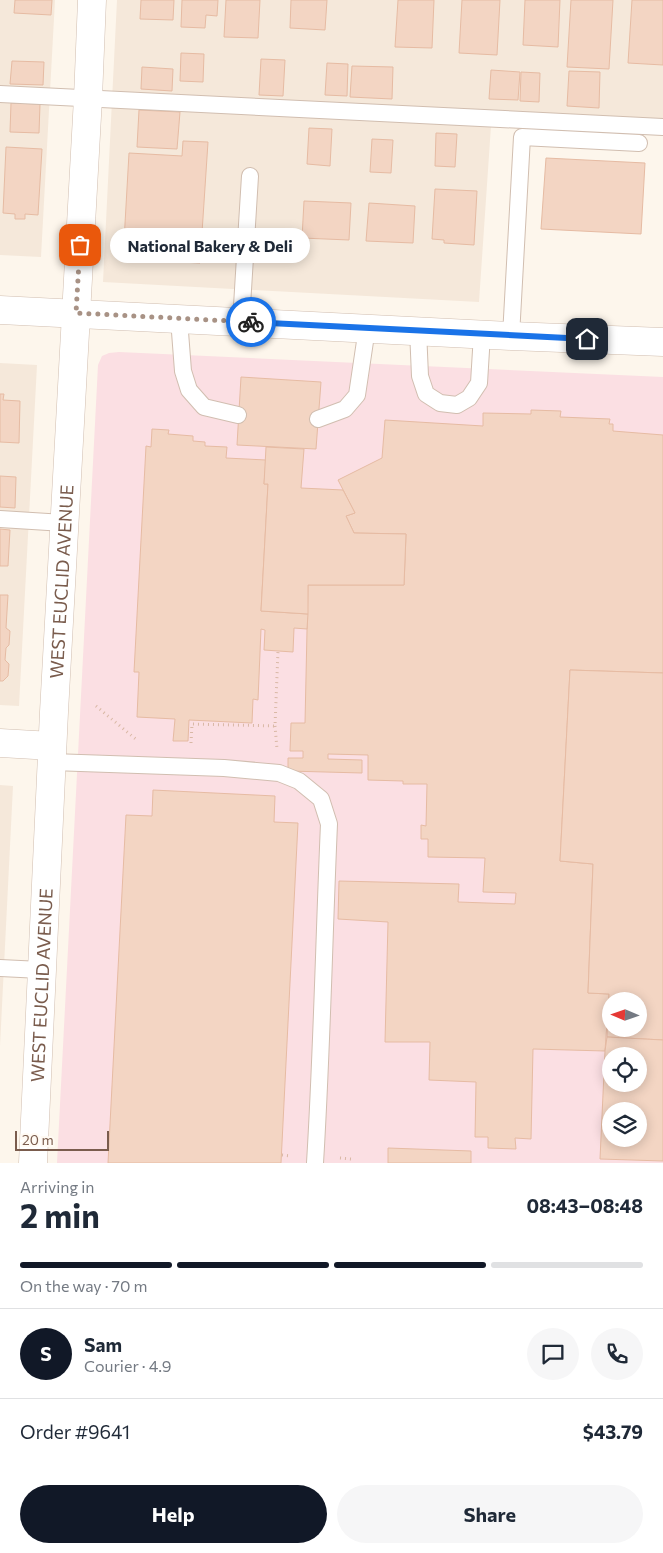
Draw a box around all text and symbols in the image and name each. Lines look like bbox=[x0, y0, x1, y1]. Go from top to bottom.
pin bbox=[59, 224, 101, 266]
callout: National Bakery & Deli bbox=[110, 228, 310, 262]
icon: bag bbox=[66, 231, 94, 259]
text: National Bakery & Deli bbox=[127, 236, 293, 255]
courier bbox=[226, 297, 276, 347]
icon: bike bbox=[237, 308, 265, 336]
pin bbox=[566, 318, 608, 360]
icon: home bbox=[573, 325, 601, 353]
street label: WEST EUCLID AVENUE bbox=[45, 484, 78, 679]
street label: WEST EUCLID AVENUE bbox=[26, 888, 57, 1083]
north arrow bbox=[602, 992, 648, 1038]
map controls bbox=[602, 992, 647, 1147]
button: locate bbox=[602, 1047, 647, 1092]
button: layers bbox=[602, 1102, 647, 1147]
scale bar bbox=[15, 1128, 109, 1151]
text: 20 m bbox=[22, 1131, 54, 1148]
text: Arriving in bbox=[20, 1177, 94, 1196]
text: 08:43–08:48 bbox=[526, 1194, 643, 1217]
text: 2 min bbox=[20, 1195, 100, 1235]
text: On the way · 70 m bbox=[20, 1276, 147, 1295]
button: chat bbox=[527, 1328, 579, 1380]
button: phone bbox=[591, 1328, 643, 1380]
text: Sam bbox=[84, 1333, 122, 1356]
text: S bbox=[40, 1342, 52, 1365]
text: Courier · 4.9 bbox=[84, 1356, 171, 1375]
text: Order #9641 bbox=[20, 1420, 130, 1443]
text: $43.79 bbox=[583, 1420, 643, 1443]
button: Help bbox=[20, 1485, 327, 1543]
button: Share bbox=[337, 1485, 643, 1543]

